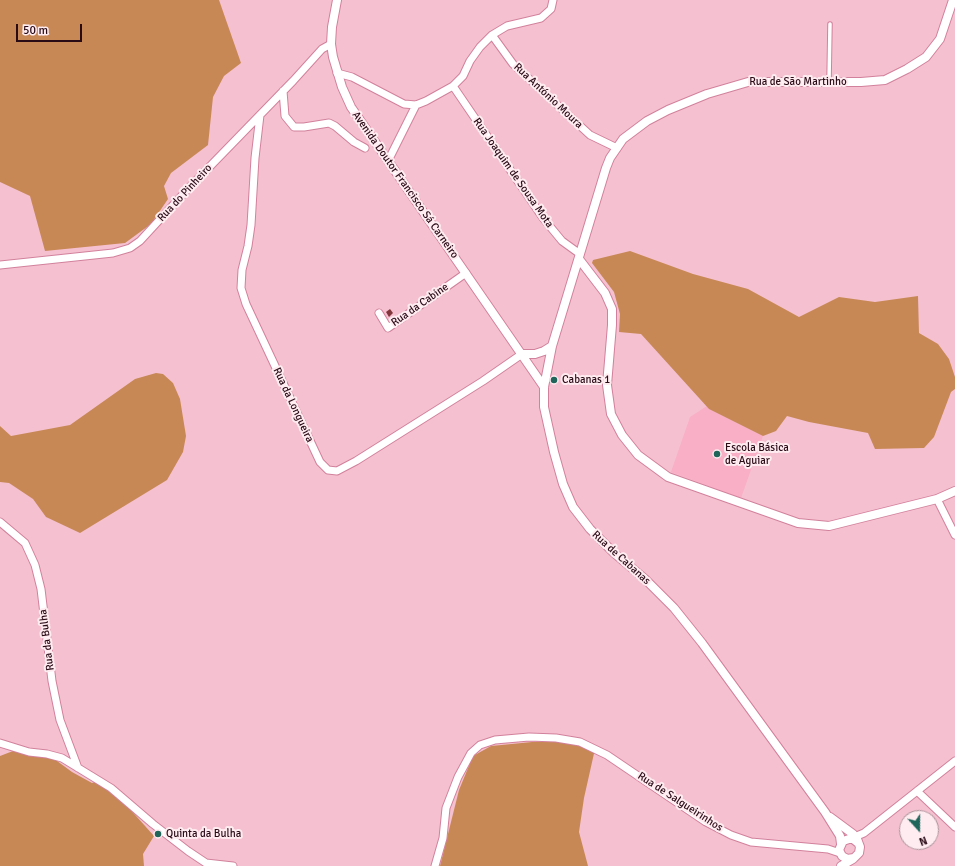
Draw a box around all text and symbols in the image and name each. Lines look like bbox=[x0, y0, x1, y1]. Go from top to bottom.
scale bar bbox=[18, 16, 84, 42]
text: 50 m bbox=[23, 23, 48, 38]
street label: Rua António Moura bbox=[511, 61, 585, 131]
street label: Rua de São Martinho bbox=[749, 75, 847, 89]
street label: Avenida Doutor Francisco Sá Carneiro bbox=[349, 109, 461, 261]
street label: Rua Joaquim de Sousa Mota bbox=[470, 116, 556, 230]
street label: Rua do Pinheiro bbox=[155, 162, 215, 224]
street label: Rua da Cabine bbox=[389, 280, 451, 330]
street label: Rua da Longueira bbox=[270, 365, 316, 445]
place label: Cabanas 1 bbox=[562, 373, 610, 387]
marker: Cabanas 1 bbox=[549, 375, 559, 385]
place label: Escola Básica de Aguiar bbox=[725, 441, 789, 467]
marker: Escola Básica de Aguiar bbox=[712, 449, 722, 459]
street label: Rua de Cabanas bbox=[589, 528, 653, 588]
street label: Rua da Bulha bbox=[37, 609, 57, 671]
street label: Rua de Salgueirinhos bbox=[635, 770, 725, 834]
north arrow bbox=[899, 810, 939, 850]
place label: Quinta da Bulha bbox=[166, 827, 241, 841]
marker: Quinta da Bulha bbox=[153, 829, 163, 839]
text: N bbox=[917, 833, 929, 848]

